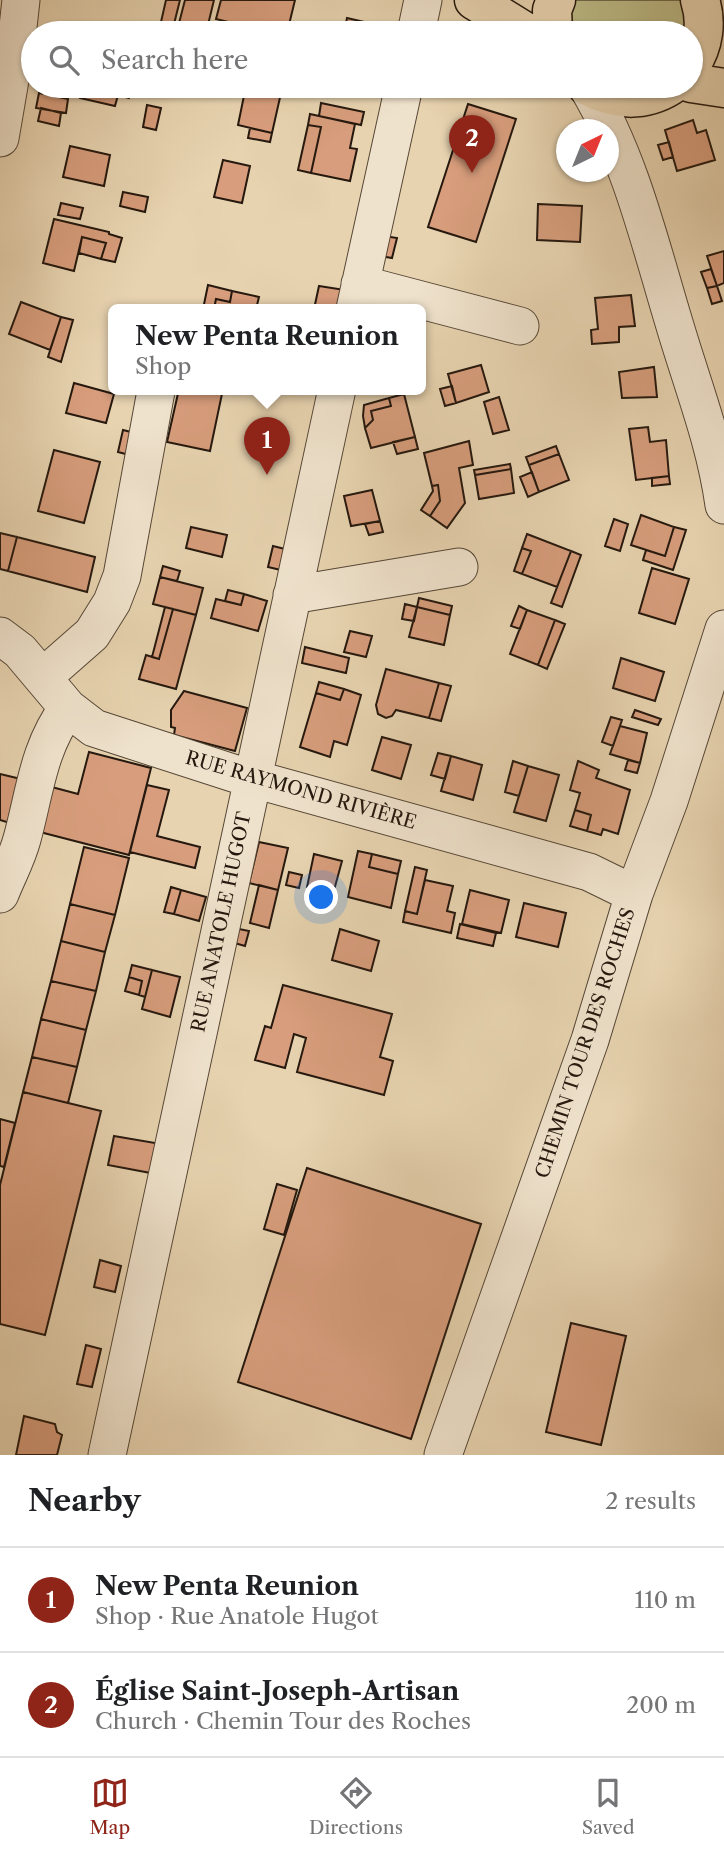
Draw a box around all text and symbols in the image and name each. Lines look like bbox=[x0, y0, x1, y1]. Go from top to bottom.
search box bbox=[21, 21, 703, 98]
icon: search bbox=[45, 41, 83, 79]
text: Search here bbox=[101, 44, 248, 76]
pin: 2 bbox=[449, 115, 495, 173]
north arrow bbox=[556, 119, 619, 182]
popup bbox=[108, 304, 426, 395]
text: New Penta Reunion bbox=[135, 320, 399, 352]
text: Shop bbox=[135, 352, 192, 380]
pin: 1 bbox=[244, 417, 290, 475]
street label: RUE RAYMOND RIVIÈRE bbox=[183, 746, 419, 834]
street label: RUE ANATOLE HUGOT bbox=[186, 809, 256, 1034]
your location bbox=[304, 880, 338, 914]
street label: CHEMIN TOUR DES ROCHES bbox=[530, 905, 640, 1181]
text: Nearby bbox=[28, 1482, 141, 1519]
text: 2 results bbox=[605, 1487, 696, 1515]
text: New Penta Reunion bbox=[95, 1570, 359, 1602]
text: 1 bbox=[46, 1586, 56, 1614]
text: 110 m bbox=[635, 1586, 696, 1614]
text: Shop · Rue Anatole Hugot bbox=[95, 1602, 379, 1630]
text: Église Saint-Joseph-Artisan bbox=[95, 1675, 459, 1707]
text: 2 bbox=[44, 1691, 58, 1719]
text: 200 m bbox=[626, 1691, 696, 1719]
text: Church · Chemin Tour des Roches bbox=[95, 1707, 471, 1735]
tab: Map bbox=[89, 1774, 130, 1839]
tab: Directions bbox=[309, 1774, 403, 1839]
tab: Saved bbox=[582, 1774, 635, 1839]

